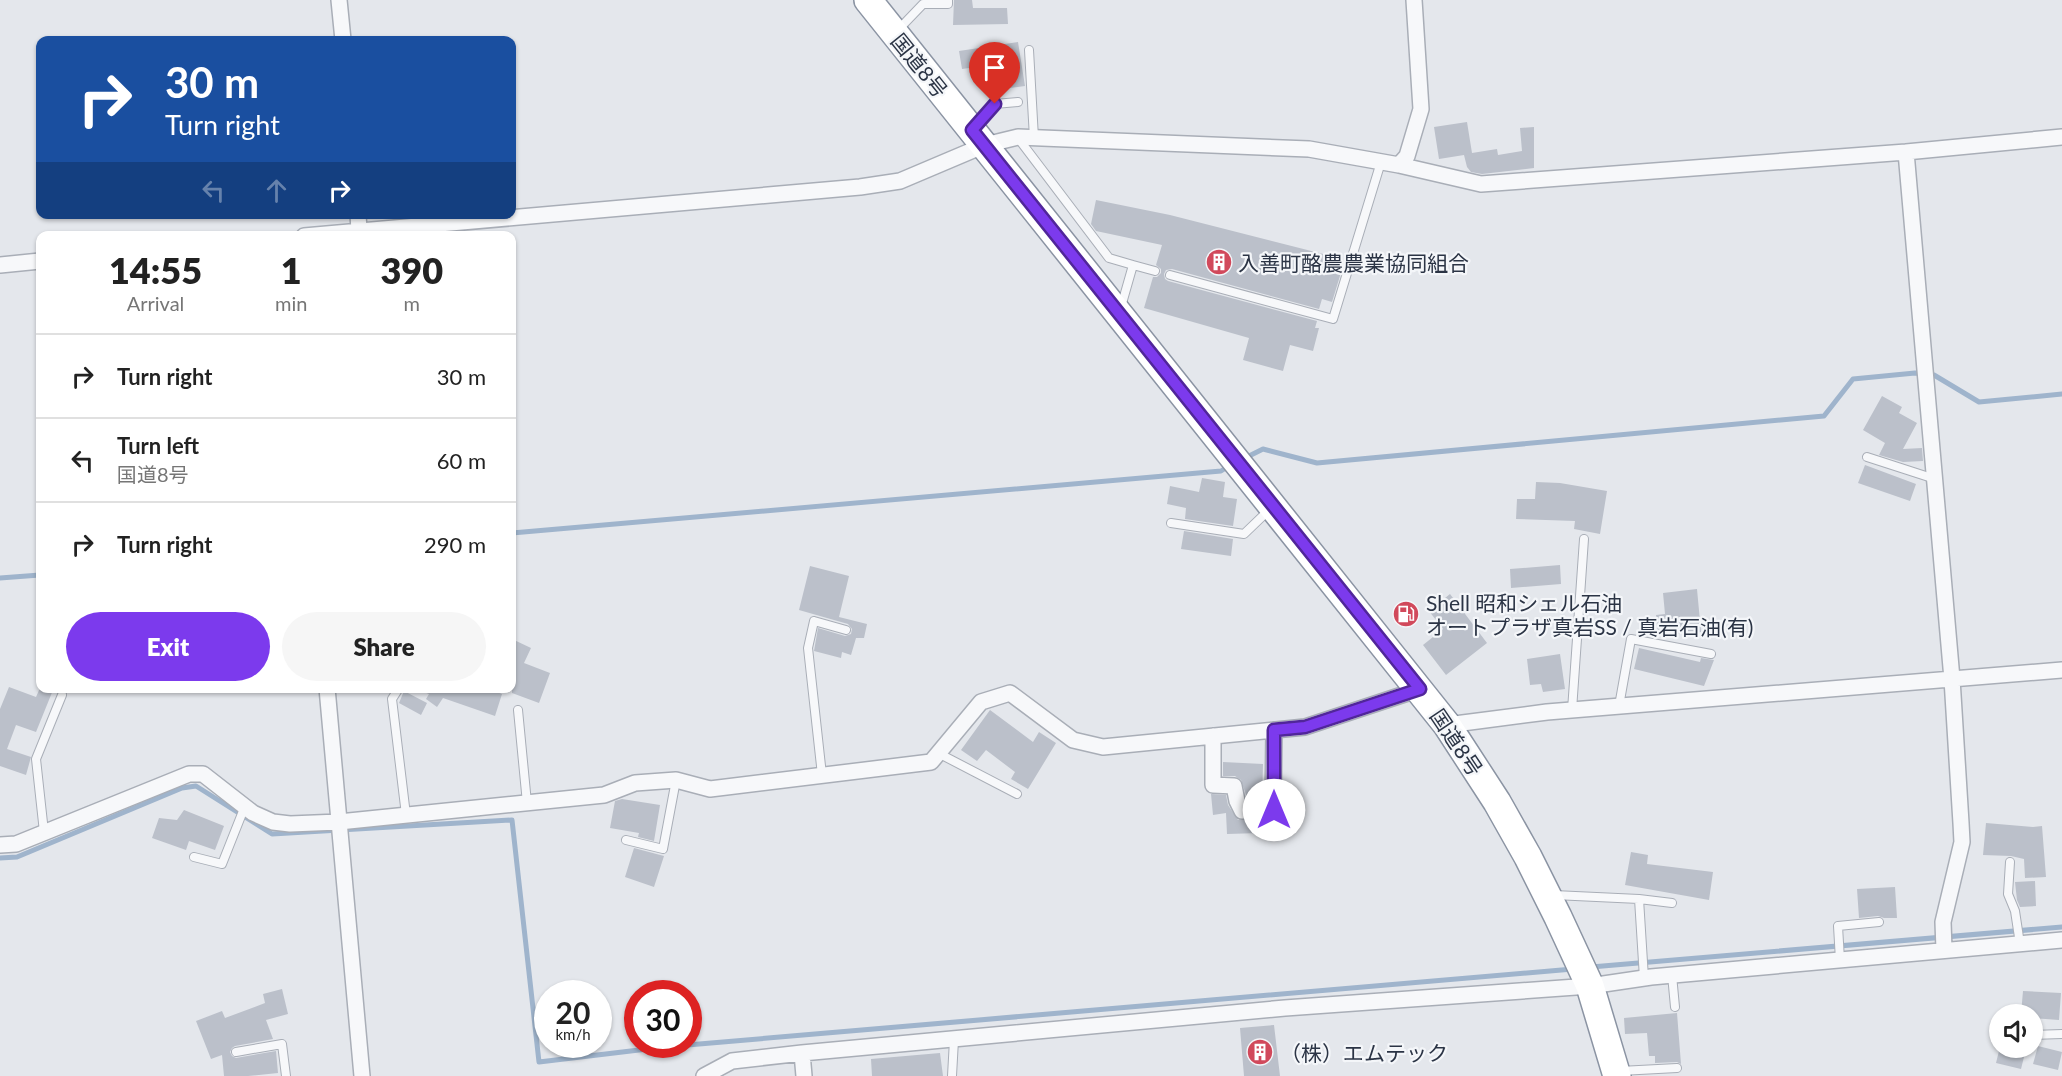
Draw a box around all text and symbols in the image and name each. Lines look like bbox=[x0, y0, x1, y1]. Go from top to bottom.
street label: 国道8号 bbox=[887, 28, 953, 102]
pin bbox=[969, 42, 1020, 104]
icon: arrive bbox=[978, 51, 1011, 84]
text: 30 m bbox=[165, 57, 259, 107]
icon: right bbox=[66, 60, 144, 138]
text: Turn right bbox=[165, 108, 280, 141]
icon: left bbox=[197, 174, 230, 207]
icon: ahead bbox=[260, 174, 293, 207]
icon: right bbox=[323, 174, 356, 207]
building icon: 入善町酪農農業協同組合 bbox=[1204, 247, 1234, 277]
text: 14:55 bbox=[109, 248, 202, 292]
text: 1 bbox=[281, 248, 302, 292]
text: 390 bbox=[380, 248, 443, 292]
place label: 入善町酪農農業協同組合 bbox=[1238, 250, 1469, 275]
text: Arrival bbox=[127, 291, 184, 315]
text: min bbox=[275, 291, 307, 315]
text: m bbox=[403, 291, 420, 315]
icon: right bbox=[66, 360, 99, 393]
text: Turn right bbox=[117, 363, 212, 390]
text: 30 m bbox=[437, 363, 486, 390]
text: Turn left bbox=[117, 432, 199, 459]
icon: left bbox=[66, 444, 99, 477]
text: 60 m bbox=[437, 447, 486, 474]
text: 国道8号 bbox=[117, 462, 189, 486]
icon: right bbox=[66, 528, 99, 561]
text: Turn right bbox=[117, 531, 212, 558]
text: 290 m bbox=[424, 531, 486, 558]
place label: Shell 昭和シェル石油 オートプラザ真岩SS / 真岩石油(有) bbox=[1426, 590, 1753, 639]
fuel station icon: Shell 昭和シェル石油 オートプラザ真岩SS / 真岩石油(有) bbox=[1391, 599, 1421, 629]
button: Exit bbox=[66, 612, 270, 681]
button: Share bbox=[282, 612, 486, 681]
street label: 国道8号 bbox=[1426, 704, 1488, 780]
position arrow bbox=[1242, 778, 1306, 842]
speed limit sign: 30 bbox=[624, 980, 702, 1058]
text: 20 bbox=[556, 994, 590, 1030]
map controls bbox=[1989, 1004, 2043, 1058]
button: sound bbox=[1989, 1004, 2043, 1058]
text: km/h bbox=[555, 1025, 591, 1043]
building icon: （株）エムテック bbox=[1245, 1037, 1275, 1067]
place label: （株）エムテック bbox=[1280, 1040, 1448, 1065]

